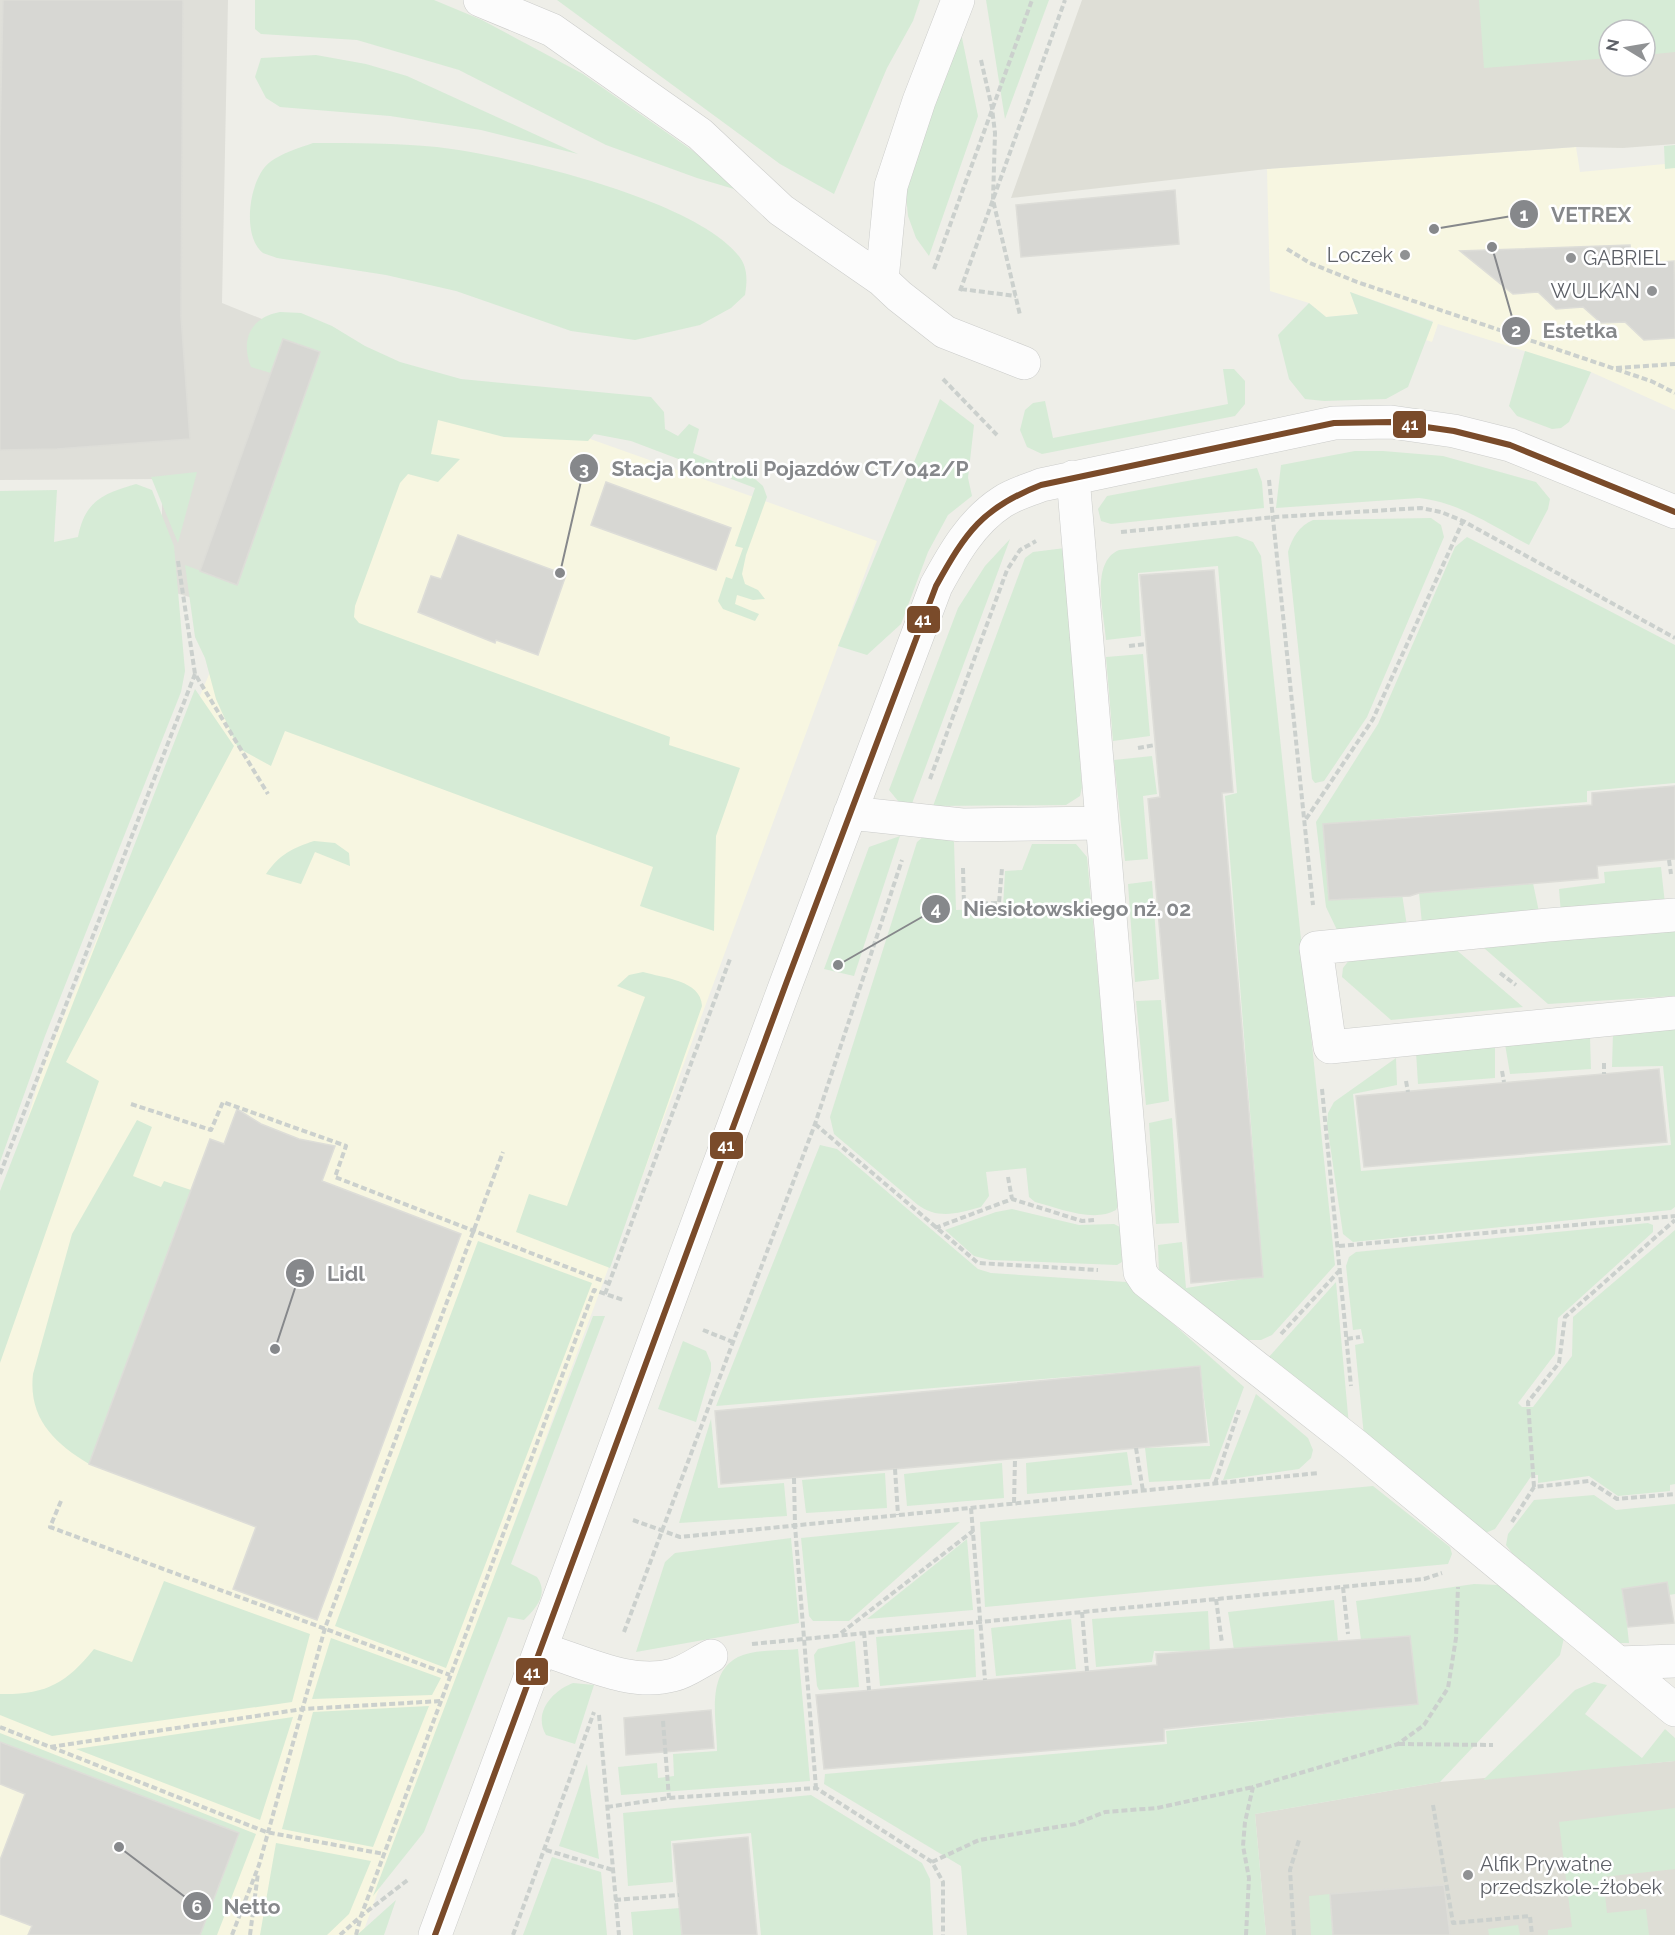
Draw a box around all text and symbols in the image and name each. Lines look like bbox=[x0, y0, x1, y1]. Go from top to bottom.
north arrow bbox=[1597, 18, 1657, 78]
text: N bbox=[1602, 37, 1623, 53]
callout: VETREX bbox=[1509, 195, 1643, 234]
text: VETREX bbox=[1551, 202, 1631, 227]
text: 1 bbox=[1520, 204, 1529, 225]
place label: Loczek bbox=[1327, 243, 1393, 267]
place label: GABRIEL bbox=[1583, 246, 1666, 270]
marker: Loczek bbox=[1398, 248, 1412, 262]
marker: GABRIEL bbox=[1564, 251, 1578, 265]
place label: WULKAN bbox=[1551, 279, 1640, 303]
marker: WULKAN bbox=[1645, 284, 1659, 298]
callout: Estetka bbox=[1501, 311, 1630, 350]
text: Estetka bbox=[1542, 318, 1618, 343]
text: 2 bbox=[1511, 320, 1521, 341]
line badge: 41 bbox=[1392, 410, 1427, 439]
text: 41 bbox=[1401, 415, 1419, 434]
callout: Stacja Kontroli Pojazdów CT/042/P bbox=[569, 449, 981, 488]
text: Stacja Kontroli Pojazdów CT/042/P bbox=[611, 456, 969, 481]
text: 3 bbox=[579, 458, 589, 479]
line badge: 41 bbox=[906, 605, 941, 634]
text: 41 bbox=[914, 610, 932, 629]
callout: Niesiołowskiego nż. 02 bbox=[921, 889, 1203, 928]
text: Niesiołowskiego nż. 02 bbox=[963, 896, 1191, 921]
text: 4 bbox=[931, 898, 941, 919]
line badge: 41 bbox=[709, 1131, 744, 1160]
text: 41 bbox=[717, 1136, 735, 1155]
callout: Lidl bbox=[285, 1254, 377, 1293]
text: Lidl bbox=[327, 1261, 365, 1286]
text: 5 bbox=[295, 1263, 305, 1284]
line badge: 41 bbox=[515, 1657, 549, 1686]
text: 41 bbox=[523, 1663, 541, 1682]
place label: Alfik Prywatne przedszkole-żłobek bbox=[1480, 1852, 1663, 1899]
marker: Alfik Prywatne przedszkole-żłobek bbox=[1461, 1868, 1475, 1882]
callout: Netto bbox=[182, 1887, 293, 1926]
text: Netto bbox=[224, 1894, 281, 1919]
text: 6 bbox=[192, 1896, 203, 1917]

